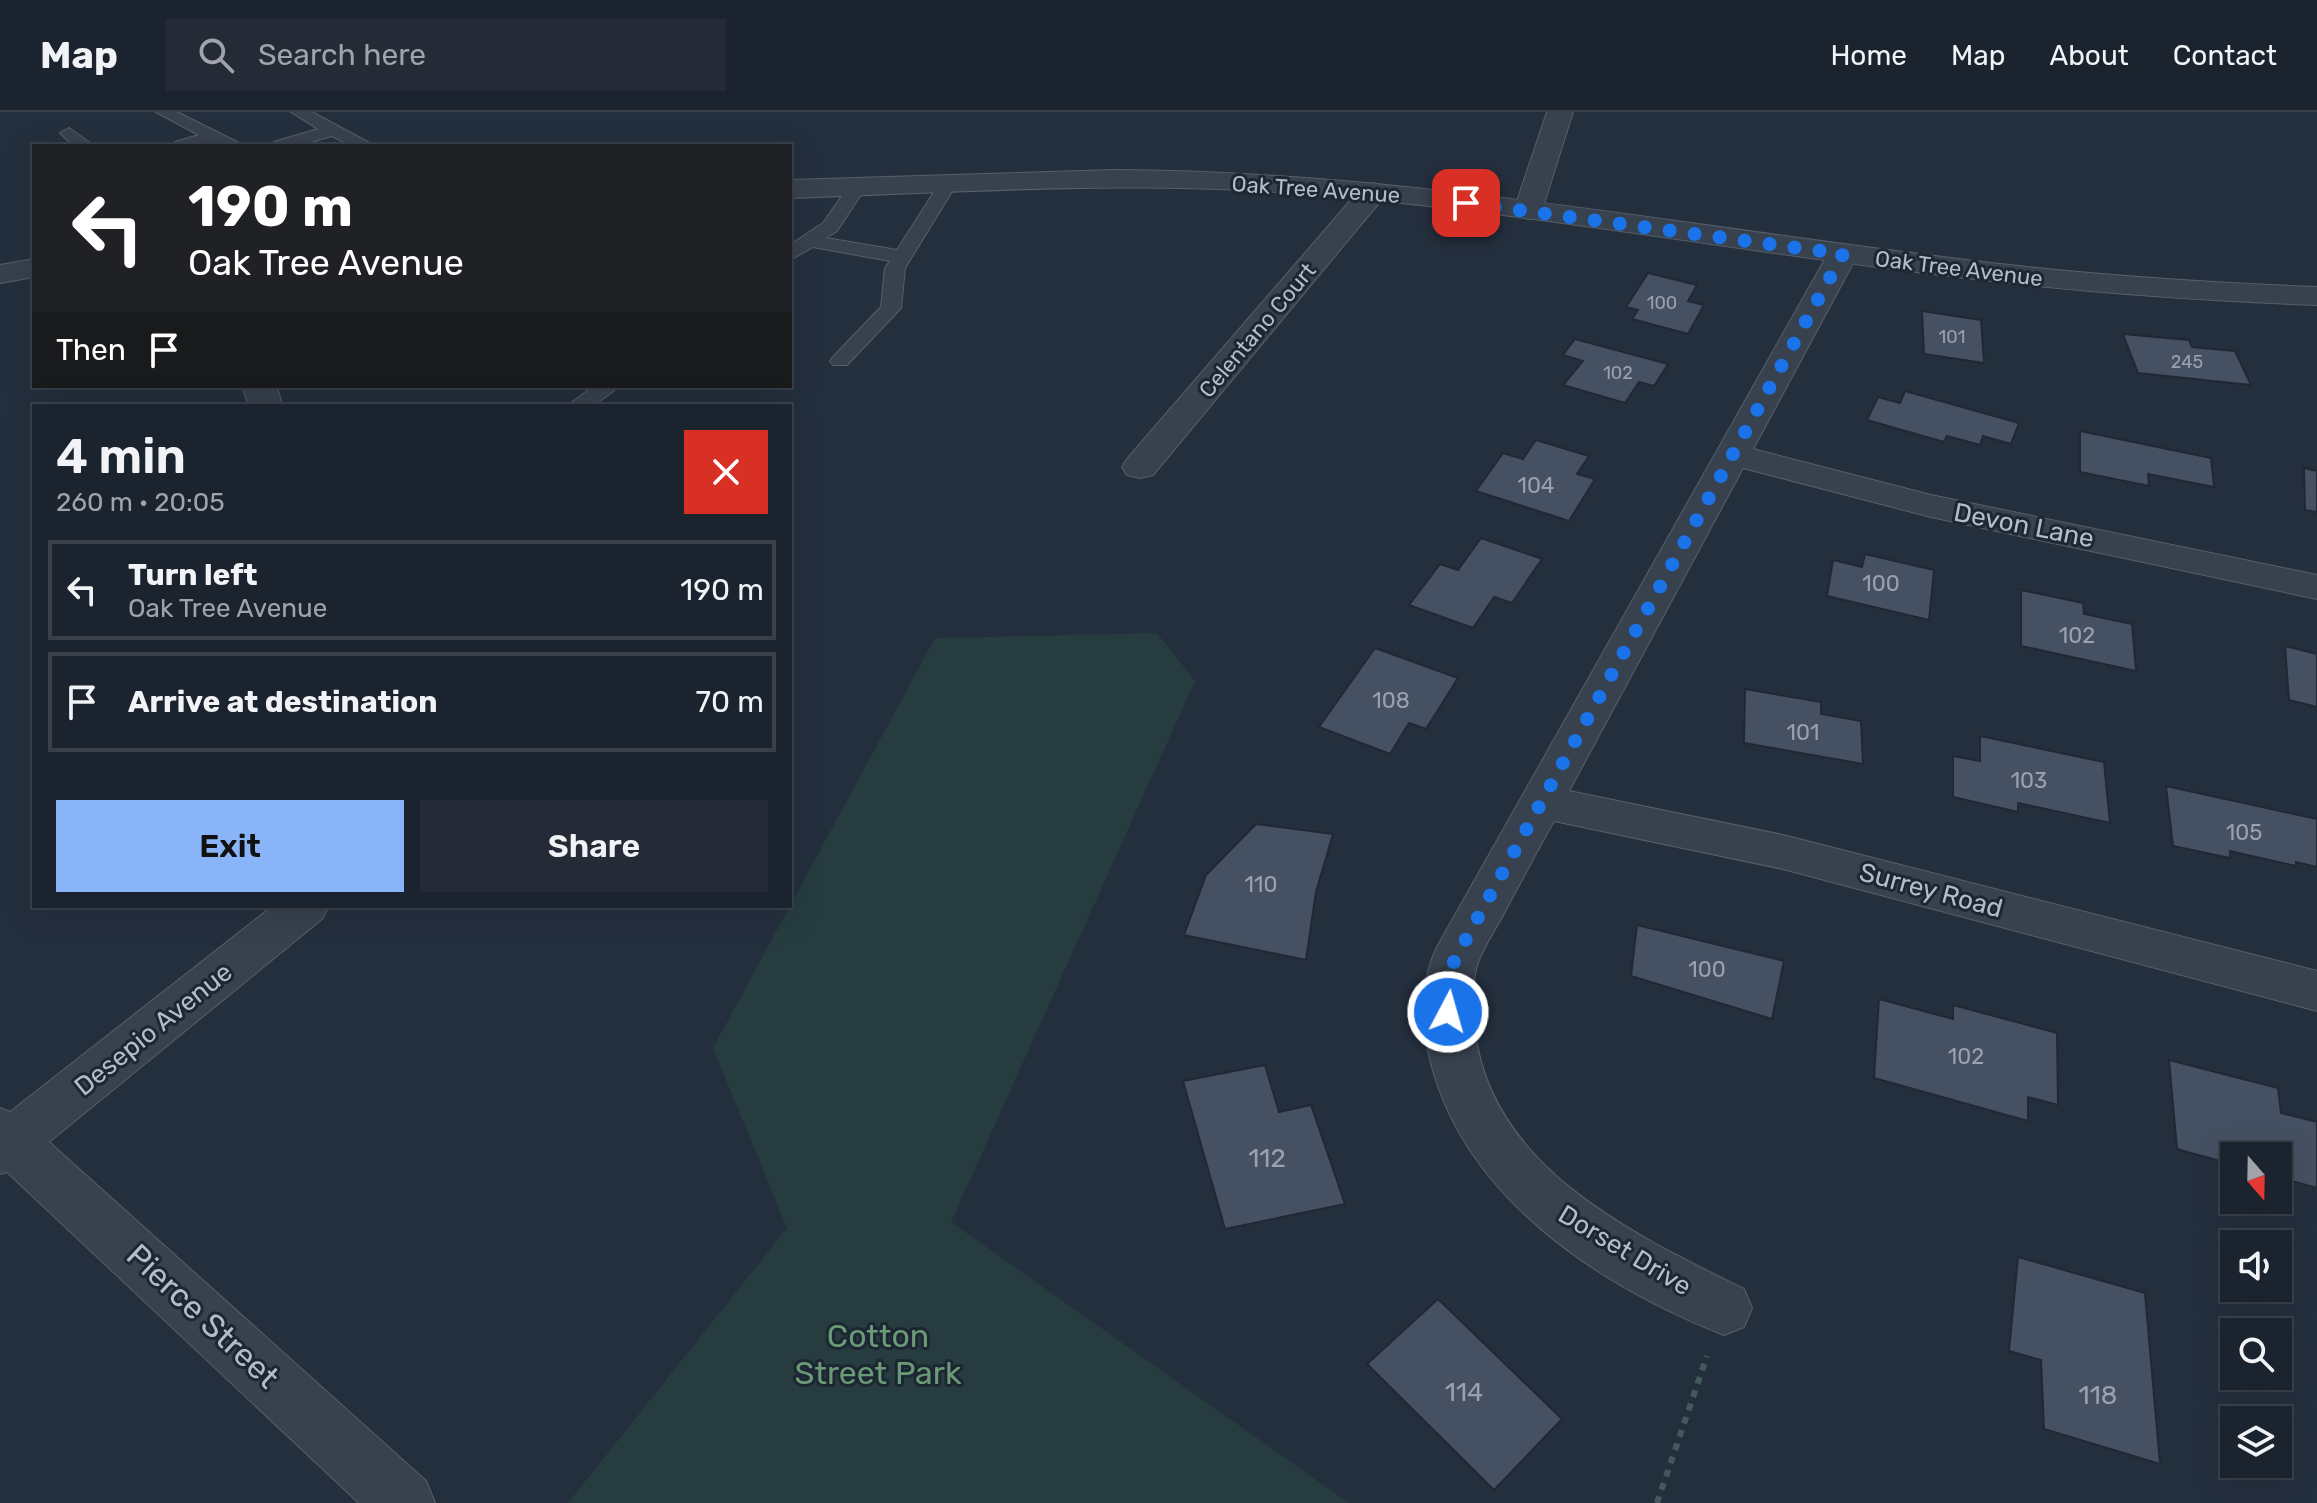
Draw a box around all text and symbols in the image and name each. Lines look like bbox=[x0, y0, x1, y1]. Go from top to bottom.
search box bbox=[166, 19, 726, 91]
text: Map bbox=[40, 32, 118, 78]
icon: search bbox=[194, 33, 238, 77]
text: Search here bbox=[258, 37, 426, 73]
text: Home bbox=[1830, 39, 1907, 72]
text: Map bbox=[1951, 39, 2005, 72]
text: About bbox=[2049, 39, 2129, 72]
text: Contact bbox=[2173, 39, 2277, 72]
pin bbox=[1432, 169, 1500, 237]
street label: Oak Tree Avenue bbox=[1231, 170, 1401, 209]
text: 190 m bbox=[188, 174, 353, 240]
icon: left bbox=[56, 176, 160, 280]
icon: arrive bbox=[1444, 181, 1488, 225]
text: Oak Tree Avenue bbox=[188, 241, 464, 284]
street label: Oak Tree Avenue bbox=[1874, 245, 2044, 292]
street label: Celentano Court bbox=[1193, 257, 1322, 403]
house number: 100 bbox=[1647, 292, 1677, 314]
house number: 101 bbox=[1939, 326, 1965, 348]
icon: arrive bbox=[142, 328, 186, 372]
text: Then bbox=[56, 332, 126, 368]
house number: 245 bbox=[2171, 351, 2203, 373]
house number: 102 bbox=[1603, 362, 1633, 384]
text: 4 min bbox=[56, 428, 186, 485]
button: close bbox=[684, 430, 768, 514]
house number: 104 bbox=[1517, 472, 1555, 499]
text: 260 m · 20:05 bbox=[56, 487, 225, 518]
street label: Devon Lane bbox=[1951, 497, 2097, 554]
text: Turn left bbox=[128, 557, 258, 593]
icon: left bbox=[60, 568, 104, 612]
house number: 100 bbox=[1862, 570, 1900, 597]
text: 190 m bbox=[680, 572, 764, 608]
text: Oak Tree Avenue bbox=[128, 593, 327, 624]
house number: 102 bbox=[2059, 622, 2095, 649]
icon: arrive bbox=[60, 680, 104, 724]
text: Arrive at destination bbox=[128, 684, 438, 720]
text: 70 m bbox=[696, 684, 764, 720]
house number: 108 bbox=[1372, 687, 1410, 714]
house number: 101 bbox=[1787, 719, 1819, 746]
house number: 103 bbox=[2011, 767, 2047, 794]
button: Exit bbox=[56, 800, 404, 892]
button: Share bbox=[420, 800, 768, 892]
house number: 105 bbox=[2226, 819, 2262, 846]
street label: Surrey Road bbox=[1856, 856, 2006, 924]
house number: 110 bbox=[1245, 871, 1277, 898]
street label: Desepio Avenue bbox=[68, 956, 238, 1102]
house number: 100 bbox=[1688, 956, 1726, 983]
position arrow bbox=[1406, 970, 1490, 1054]
house number: 102 bbox=[1948, 1043, 1984, 1070]
north arrow bbox=[2220, 1142, 2292, 1214]
map controls bbox=[2220, 1142, 2292, 1478]
house number: 112 bbox=[1248, 1143, 1286, 1174]
street label: Dorset Drive bbox=[1553, 1199, 1697, 1302]
button: sound bbox=[2220, 1230, 2292, 1302]
street label: Pierce Street bbox=[119, 1236, 287, 1396]
park label: Cotton Street Park bbox=[795, 1317, 962, 1392]
button: search bbox=[2220, 1318, 2292, 1390]
house number: 114 bbox=[1445, 1377, 1483, 1408]
house number: 118 bbox=[2079, 1380, 2117, 1411]
button: layers bbox=[2220, 1406, 2292, 1478]

